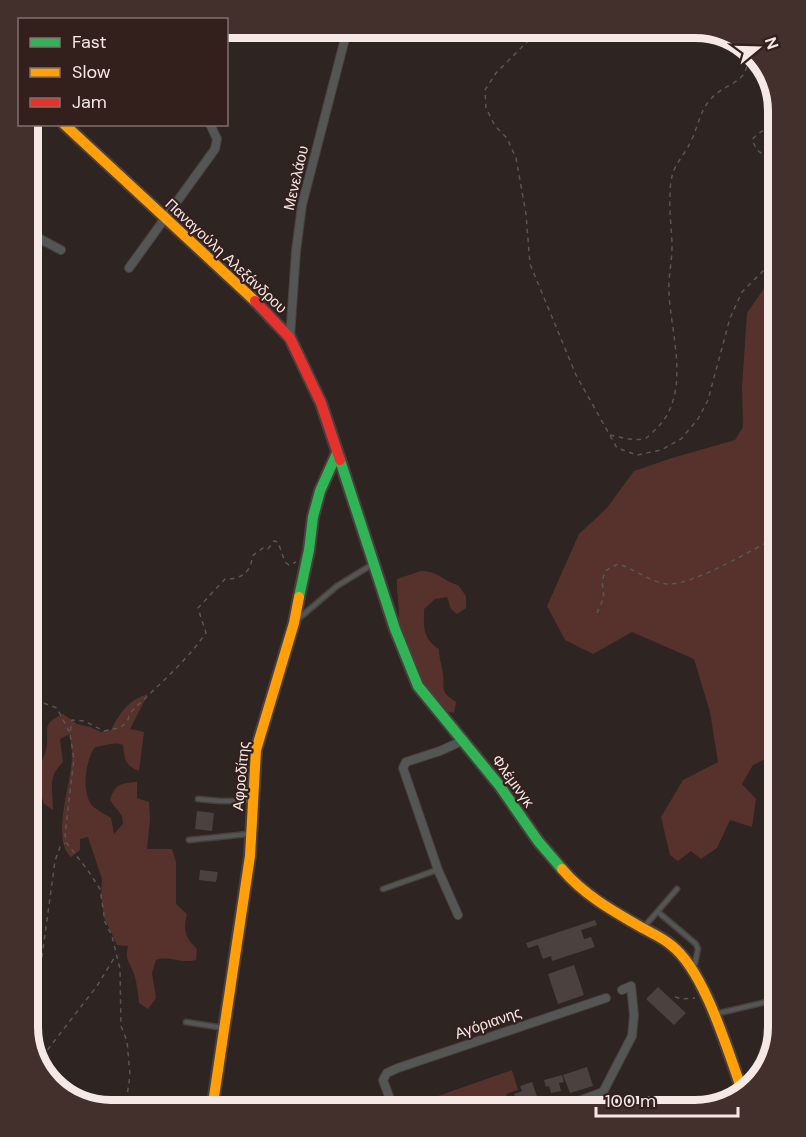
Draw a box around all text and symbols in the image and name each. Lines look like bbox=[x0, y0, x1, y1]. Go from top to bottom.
legend bbox=[18, 18, 228, 126]
north arrow bbox=[728, 18, 788, 78]
text: Fast bbox=[72, 30, 107, 54]
text: N bbox=[760, 34, 784, 52]
text: Slow bbox=[72, 60, 111, 84]
text: Jam bbox=[72, 90, 107, 114]
street label: Μενελάου bbox=[279, 144, 313, 212]
street label: Παναγούλη Αλεξάνδρου bbox=[161, 194, 291, 318]
street label: Αφροδίτης bbox=[228, 740, 254, 812]
street label: Φλέμινγκ bbox=[487, 751, 539, 812]
street label: Αγόριανης bbox=[452, 1002, 524, 1044]
scale bar bbox=[596, 1080, 738, 1118]
text: 100 m bbox=[605, 1089, 656, 1113]

